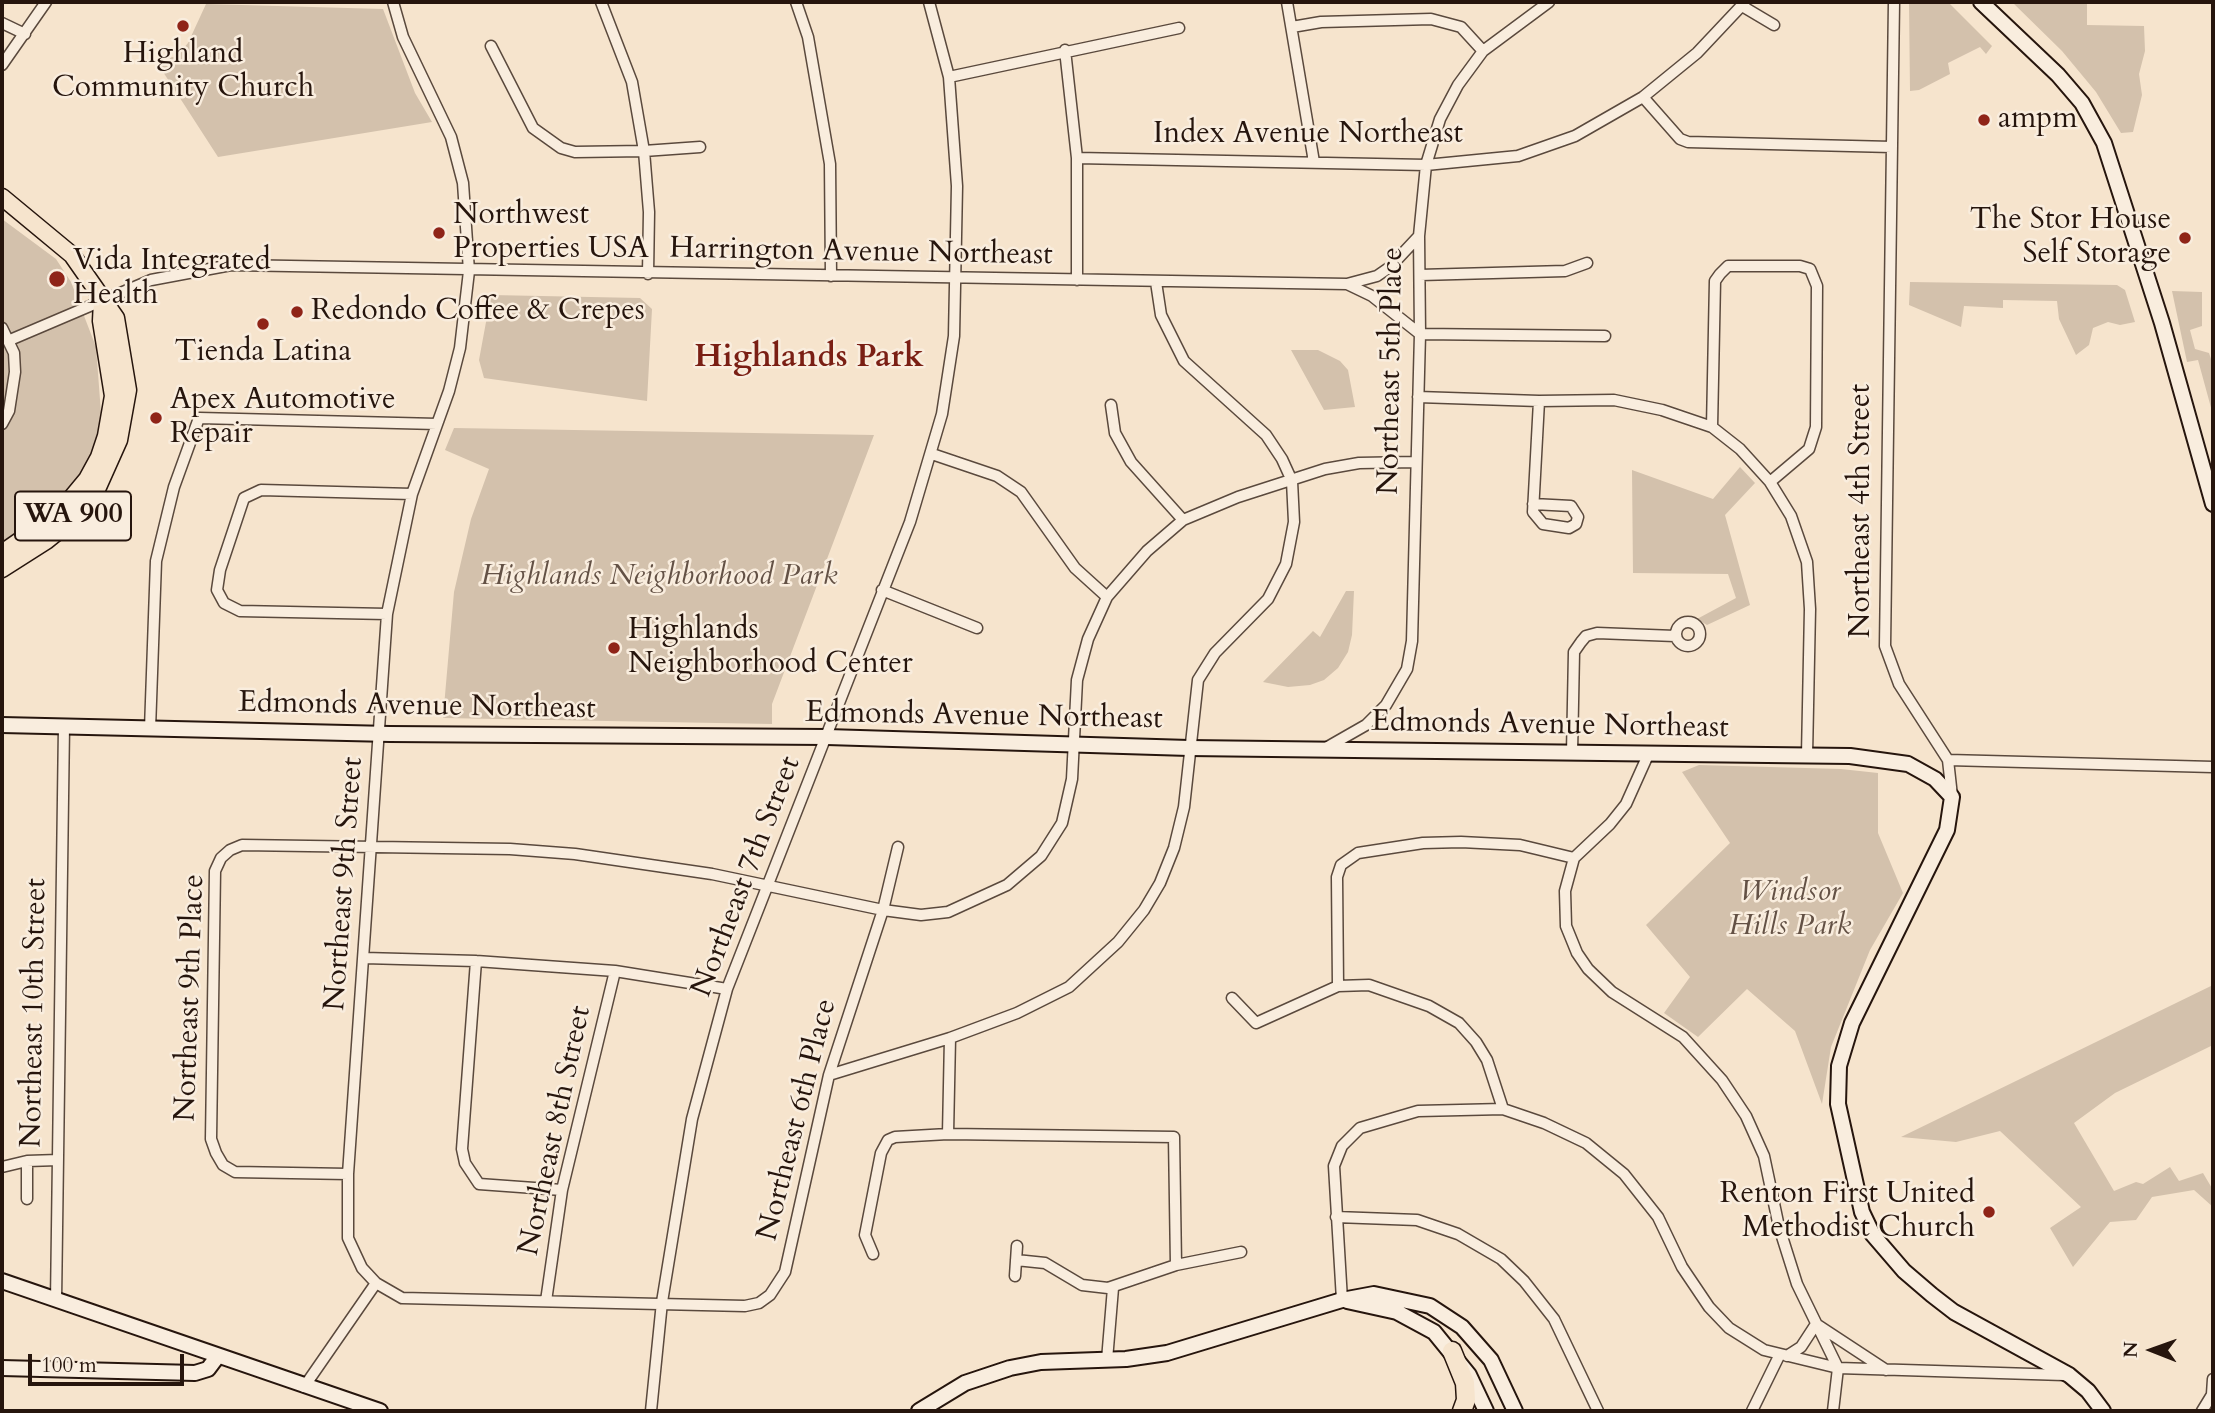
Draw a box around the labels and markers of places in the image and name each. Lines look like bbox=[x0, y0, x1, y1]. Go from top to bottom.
marker: Highland Community Church bbox=[175, 18, 191, 34]
place label: Highland Community Church bbox=[52, 37, 314, 107]
place label: ampm bbox=[1998, 102, 2078, 138]
marker: ampm bbox=[1976, 112, 1992, 128]
place label: Northwest Properties USA bbox=[453, 198, 649, 268]
place label: The Stor House Self Storage bbox=[1970, 203, 2171, 274]
marker: Northwest Properties USA bbox=[431, 225, 447, 241]
marker: The Stor House Self Storage bbox=[2177, 230, 2193, 246]
place label: Vida Integrated Health bbox=[73, 244, 271, 314]
marker: Vida Integrated Health bbox=[47, 269, 67, 289]
place label: Redondo Coffee & Crepes bbox=[311, 294, 645, 330]
marker: Redondo Coffee & Crepes bbox=[289, 304, 305, 320]
marker: Tienda Latina bbox=[255, 316, 271, 332]
place label: Tienda Latina bbox=[174, 335, 352, 371]
place label: Apex Automotive Repair bbox=[170, 383, 396, 453]
marker: Apex Automotive Repair bbox=[148, 410, 164, 426]
place label: Highlands Neighborhood Center bbox=[628, 613, 913, 684]
marker: Highlands Neighborhood Center bbox=[606, 640, 622, 656]
place label: Renton First United Methodist Church bbox=[1720, 1177, 1975, 1248]
marker: Renton First United Methodist Church bbox=[1981, 1204, 1997, 1220]

